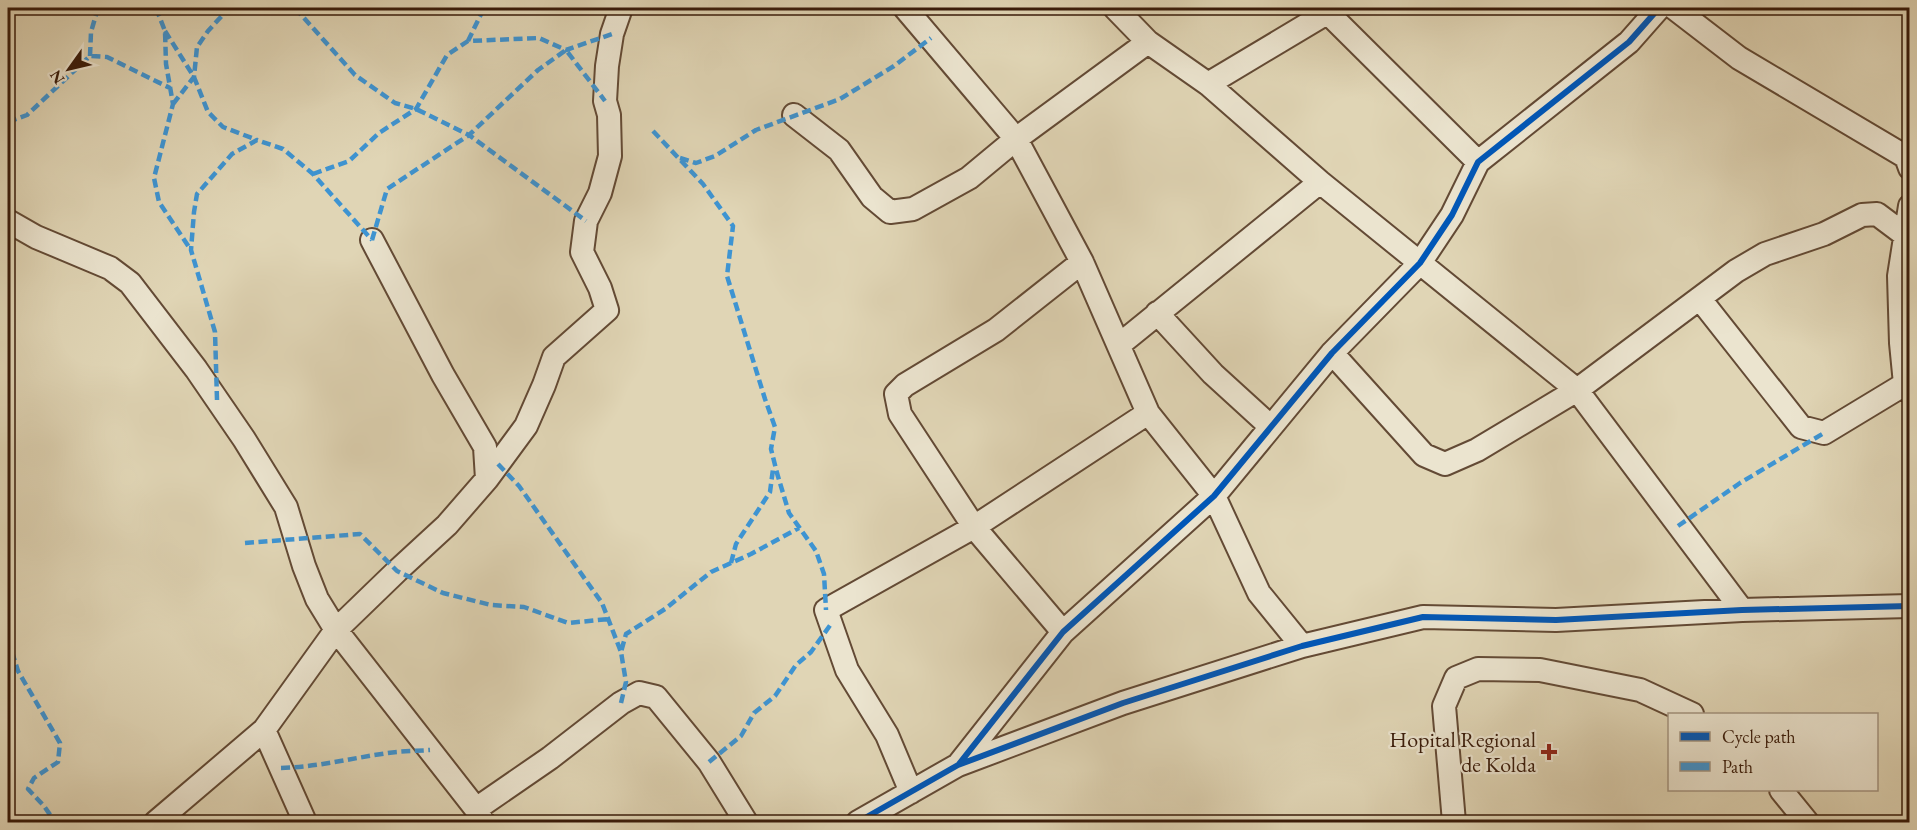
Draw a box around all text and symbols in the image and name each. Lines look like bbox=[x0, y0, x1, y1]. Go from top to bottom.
north arrow bbox=[39, 39, 99, 99]
text: N bbox=[45, 66, 69, 88]
legend bbox=[1668, 713, 1878, 791]
place label: Hopital Regional de Kolda bbox=[1389, 725, 1536, 779]
text: Cycle path bbox=[1722, 725, 1796, 748]
marker: Hopital Regional de Kolda bbox=[1540, 743, 1558, 761]
text: Path bbox=[1722, 755, 1753, 778]

